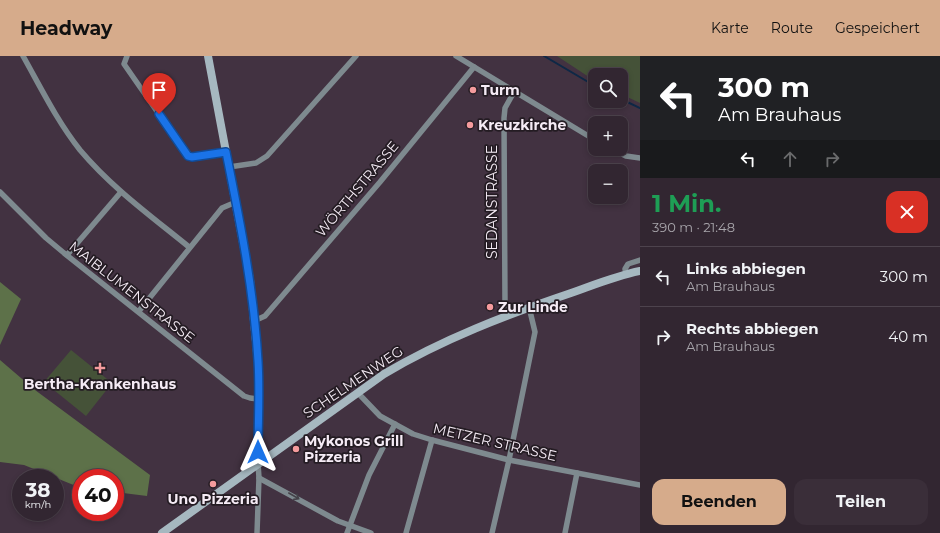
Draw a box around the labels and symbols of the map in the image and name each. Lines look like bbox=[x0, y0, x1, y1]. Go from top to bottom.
pin bbox=[142, 73, 176, 114]
place label: Turm bbox=[481, 81, 520, 99]
marker: Turm bbox=[468, 85, 478, 95]
place label: Kreuzkirche bbox=[478, 116, 566, 134]
marker: Kreuzkirche bbox=[465, 120, 475, 130]
street label: WÖRTHSTRASSE bbox=[312, 137, 402, 241]
street label: SEDANSTRASSE bbox=[483, 145, 501, 259]
street label: MAIBLUMENSTRASSE bbox=[65, 237, 199, 347]
place label: Zur Linde bbox=[498, 298, 568, 316]
marker: Zur Linde bbox=[485, 302, 495, 312]
street label: SCHELMENWEG bbox=[299, 342, 407, 422]
marker: Bertha-Krankenhaus bbox=[94, 362, 106, 374]
place label: Bertha-Krankenhaus bbox=[24, 375, 177, 393]
street label: METZER STRASSE bbox=[431, 419, 559, 465]
position arrow bbox=[237, 431, 279, 473]
place label: Mykonos Grill Pizzeria bbox=[304, 432, 403, 466]
marker: Mykonos Grill Pizzeria bbox=[291, 444, 301, 454]
speed limit sign: 40 bbox=[72, 469, 124, 521]
marker: Uno Pizzeria bbox=[208, 479, 218, 489]
place label: Uno Pizzeria bbox=[167, 490, 259, 508]
one-way arrow bbox=[288, 492, 300, 500]

